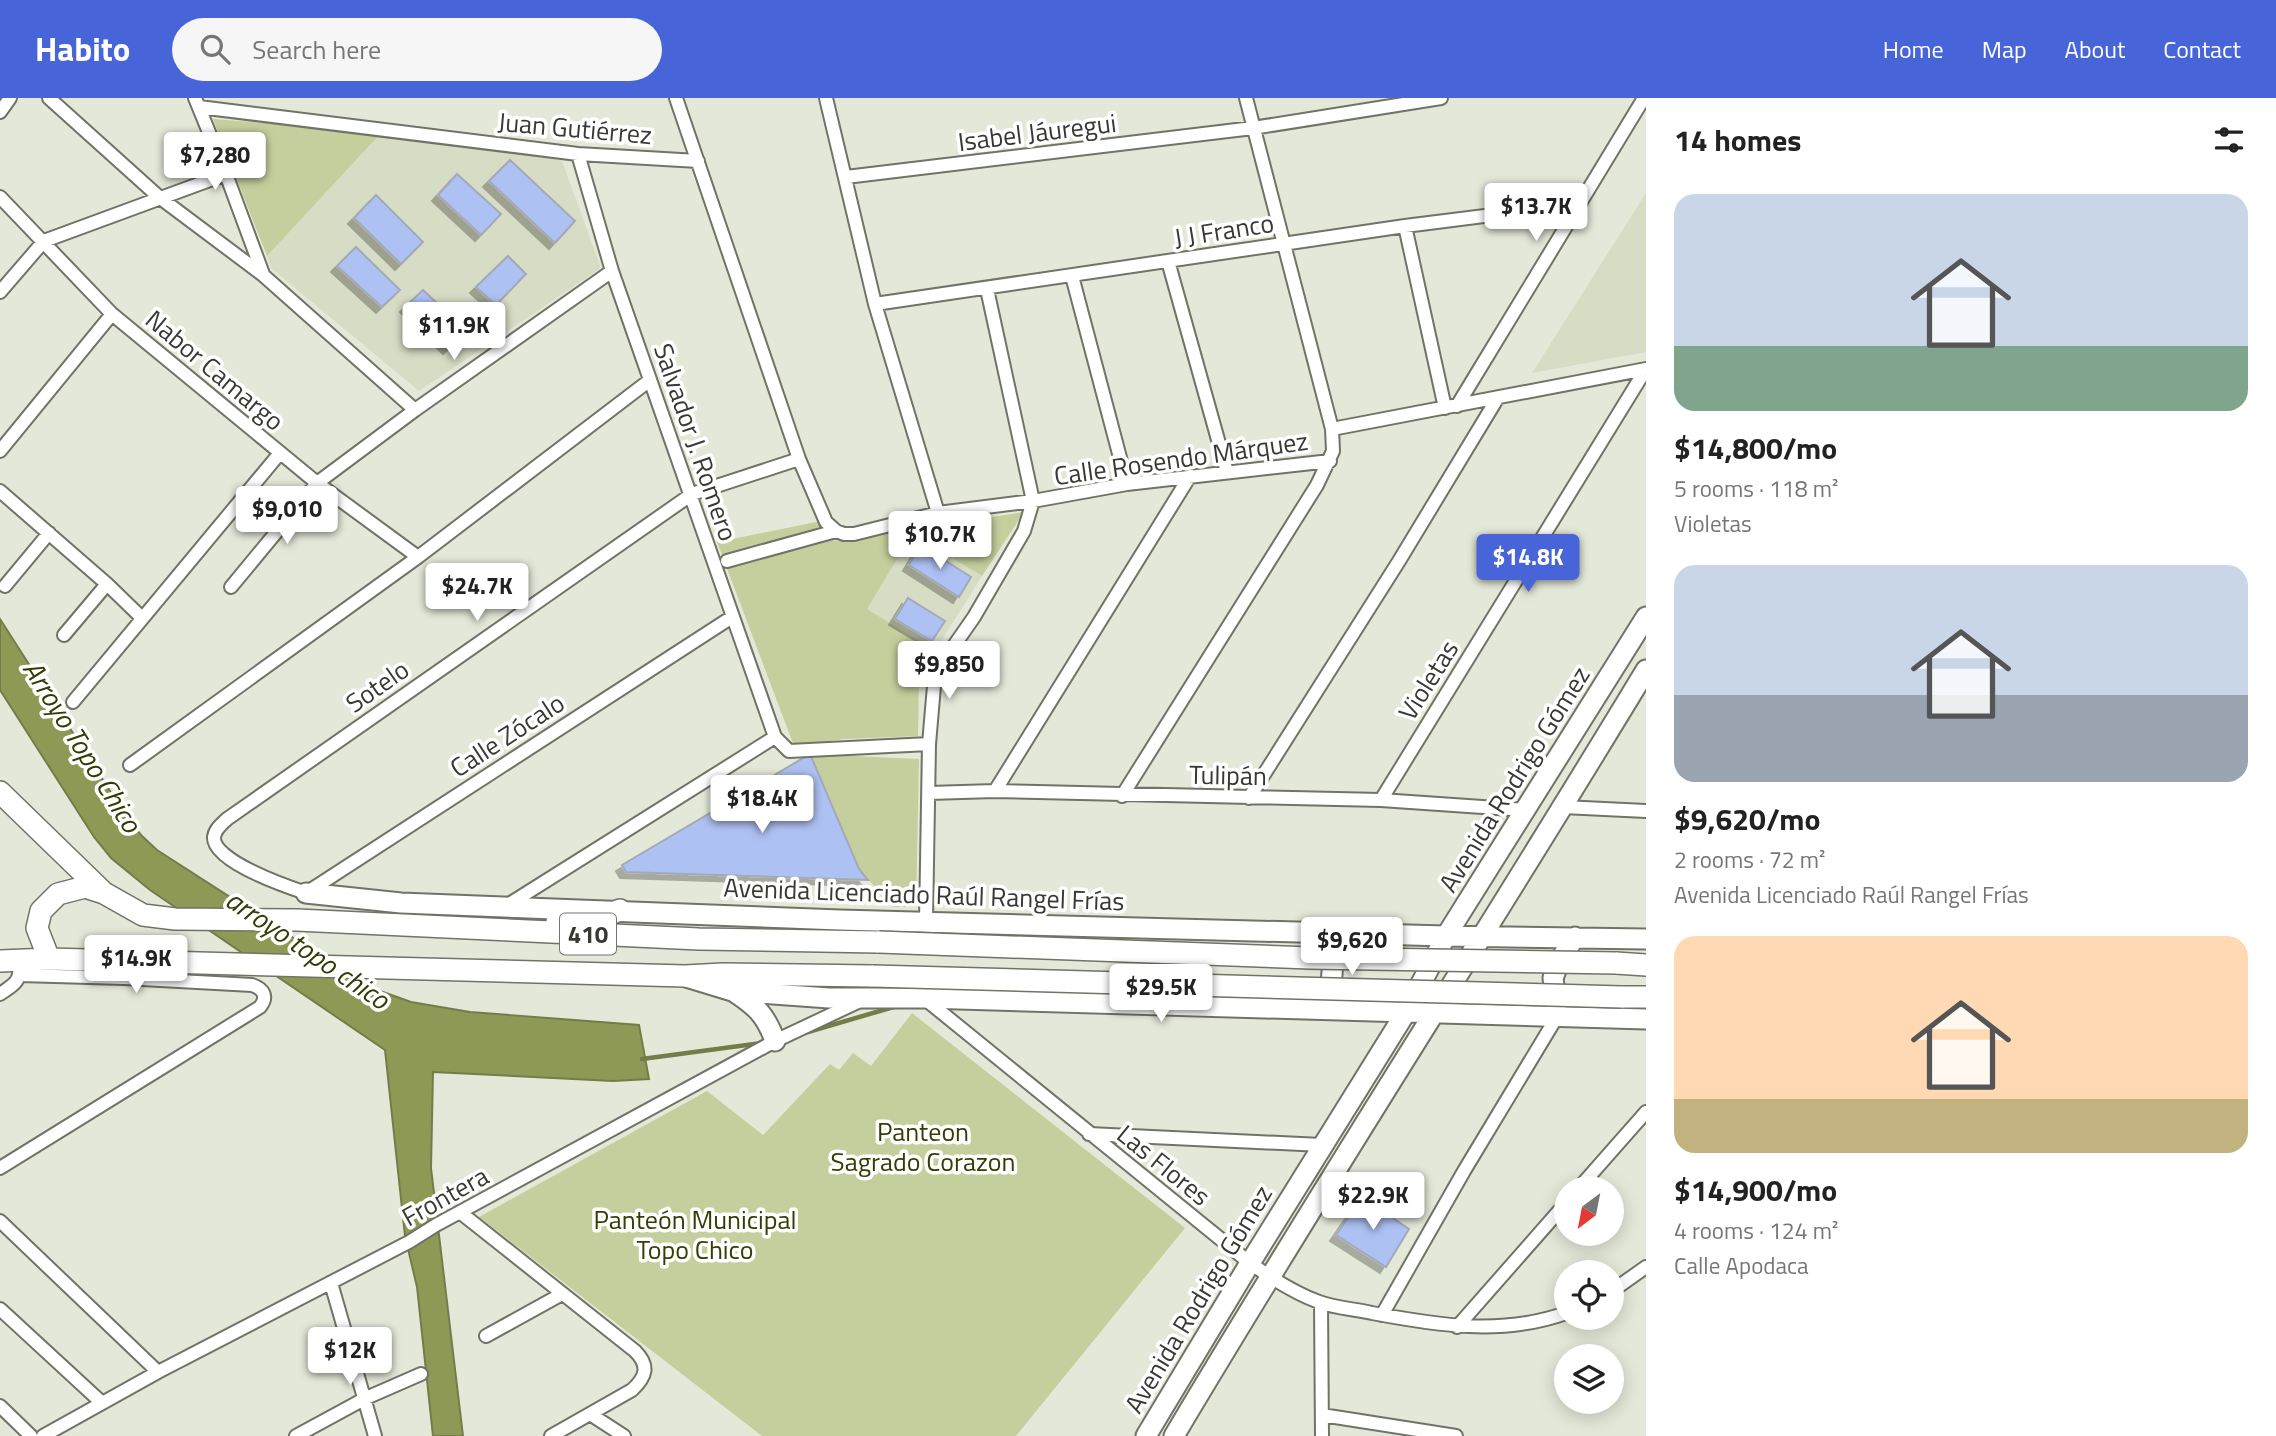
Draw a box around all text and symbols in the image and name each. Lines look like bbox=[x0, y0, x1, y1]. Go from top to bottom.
search box bbox=[172, 18, 662, 81]
text: Habito bbox=[35, 24, 130, 74]
icon: search bbox=[196, 30, 234, 68]
text: Search here bbox=[252, 30, 381, 69]
text: Home bbox=[1883, 31, 1944, 67]
text: Map bbox=[1982, 31, 2027, 67]
text: About bbox=[2065, 31, 2125, 67]
text: Contact bbox=[2163, 31, 2241, 67]
street label: Juan Gutiérrez bbox=[496, 102, 654, 154]
street label: Isabel Jáuregui bbox=[956, 103, 1118, 161]
text: 14 homes bbox=[1674, 117, 1801, 163]
icon: filters bbox=[2210, 121, 2248, 159]
pin: $7,280 bbox=[158, 132, 272, 192]
text: $7,280 bbox=[180, 137, 250, 172]
pin: $13.7K bbox=[1479, 184, 1593, 243]
text: $13.7K bbox=[1500, 188, 1572, 223]
street label: J J Franco bbox=[1171, 203, 1277, 257]
icon: home bbox=[1898, 240, 2024, 366]
street label: Nabor Camargo bbox=[137, 300, 293, 440]
pin: $11.9K bbox=[397, 302, 511, 362]
text: $11.9K bbox=[418, 307, 490, 342]
street label: Salvador J. Romero bbox=[644, 338, 748, 546]
street label: Calle Rosendo Márquez bbox=[1052, 421, 1310, 495]
text: $14,800/mo bbox=[1674, 425, 1837, 471]
text: 5 rooms · 118 m² bbox=[1674, 471, 1838, 506]
pin: $9,010 bbox=[230, 486, 344, 546]
text: $9,010 bbox=[252, 491, 322, 526]
text: Violetas bbox=[1674, 506, 1752, 541]
pin: $10.7K bbox=[883, 512, 997, 571]
text: $10.7K bbox=[904, 516, 976, 551]
pin: $14.8K bbox=[1471, 534, 1585, 594]
text: $14.8K bbox=[1492, 539, 1564, 574]
pin: $24.7K bbox=[420, 564, 534, 623]
text: $24.7K bbox=[441, 568, 513, 603]
icon: home bbox=[1898, 611, 2024, 737]
street label: Violetas bbox=[1388, 632, 1468, 728]
pin: $9,850 bbox=[892, 642, 1006, 701]
text: $9,850 bbox=[914, 646, 984, 681]
street label: Sotelo bbox=[337, 650, 417, 722]
water label: Arroyo Topo Chico bbox=[13, 651, 154, 842]
street label: Avenida Rodrigo Gómez bbox=[1429, 659, 1599, 899]
street label: Calle Zócalo bbox=[442, 683, 572, 787]
street label: Tulipán bbox=[1189, 755, 1267, 795]
pin: $18.4K bbox=[705, 776, 819, 835]
text: $18.4K bbox=[726, 780, 798, 815]
text: $9,620/mo bbox=[1674, 796, 1820, 842]
text: 2 rooms · 72 m² bbox=[1674, 842, 1825, 877]
street label: Avenida Licenciado Raúl Rangel Frías bbox=[723, 868, 1125, 920]
text: Avenida Licenciado Raúl Rangel Frías bbox=[1674, 877, 2029, 912]
water label: arroyo topo chico bbox=[217, 878, 400, 1021]
road number: 410 bbox=[560, 914, 616, 954]
pin: $9,620 bbox=[1295, 918, 1409, 977]
text: $9,620 bbox=[1317, 922, 1387, 957]
pin: $14.9K bbox=[79, 936, 193, 995]
text: $14.9K bbox=[100, 940, 172, 975]
pin: $29.5K bbox=[1104, 964, 1218, 1024]
text: $29.5K bbox=[1125, 969, 1197, 1004]
icon: home bbox=[1898, 982, 2024, 1108]
park label: Panteon Sagrado Corazon bbox=[831, 1112, 1015, 1181]
street label: Las Flores bbox=[1109, 1115, 1219, 1215]
street label: Frontera bbox=[395, 1156, 495, 1236]
text: $14,900/mo bbox=[1674, 1167, 1837, 1213]
pin: $22.9K bbox=[1316, 1172, 1430, 1232]
north arrow bbox=[1554, 1176, 1624, 1246]
map controls bbox=[1554, 1176, 1624, 1414]
text: $22.9K bbox=[1337, 1177, 1409, 1212]
street label: Avenida Rodrigo Gómez bbox=[1114, 1178, 1282, 1420]
park label: Panteón Municipal Topo Chico bbox=[594, 1200, 796, 1269]
text: 4 rooms · 124 m² bbox=[1674, 1213, 1838, 1248]
text: Calle Apodaca bbox=[1674, 1248, 1809, 1283]
button: locate bbox=[1554, 1260, 1624, 1330]
pin: $12K bbox=[309, 1328, 391, 1387]
text: $12K bbox=[324, 1332, 376, 1367]
button: layers bbox=[1554, 1344, 1624, 1414]

